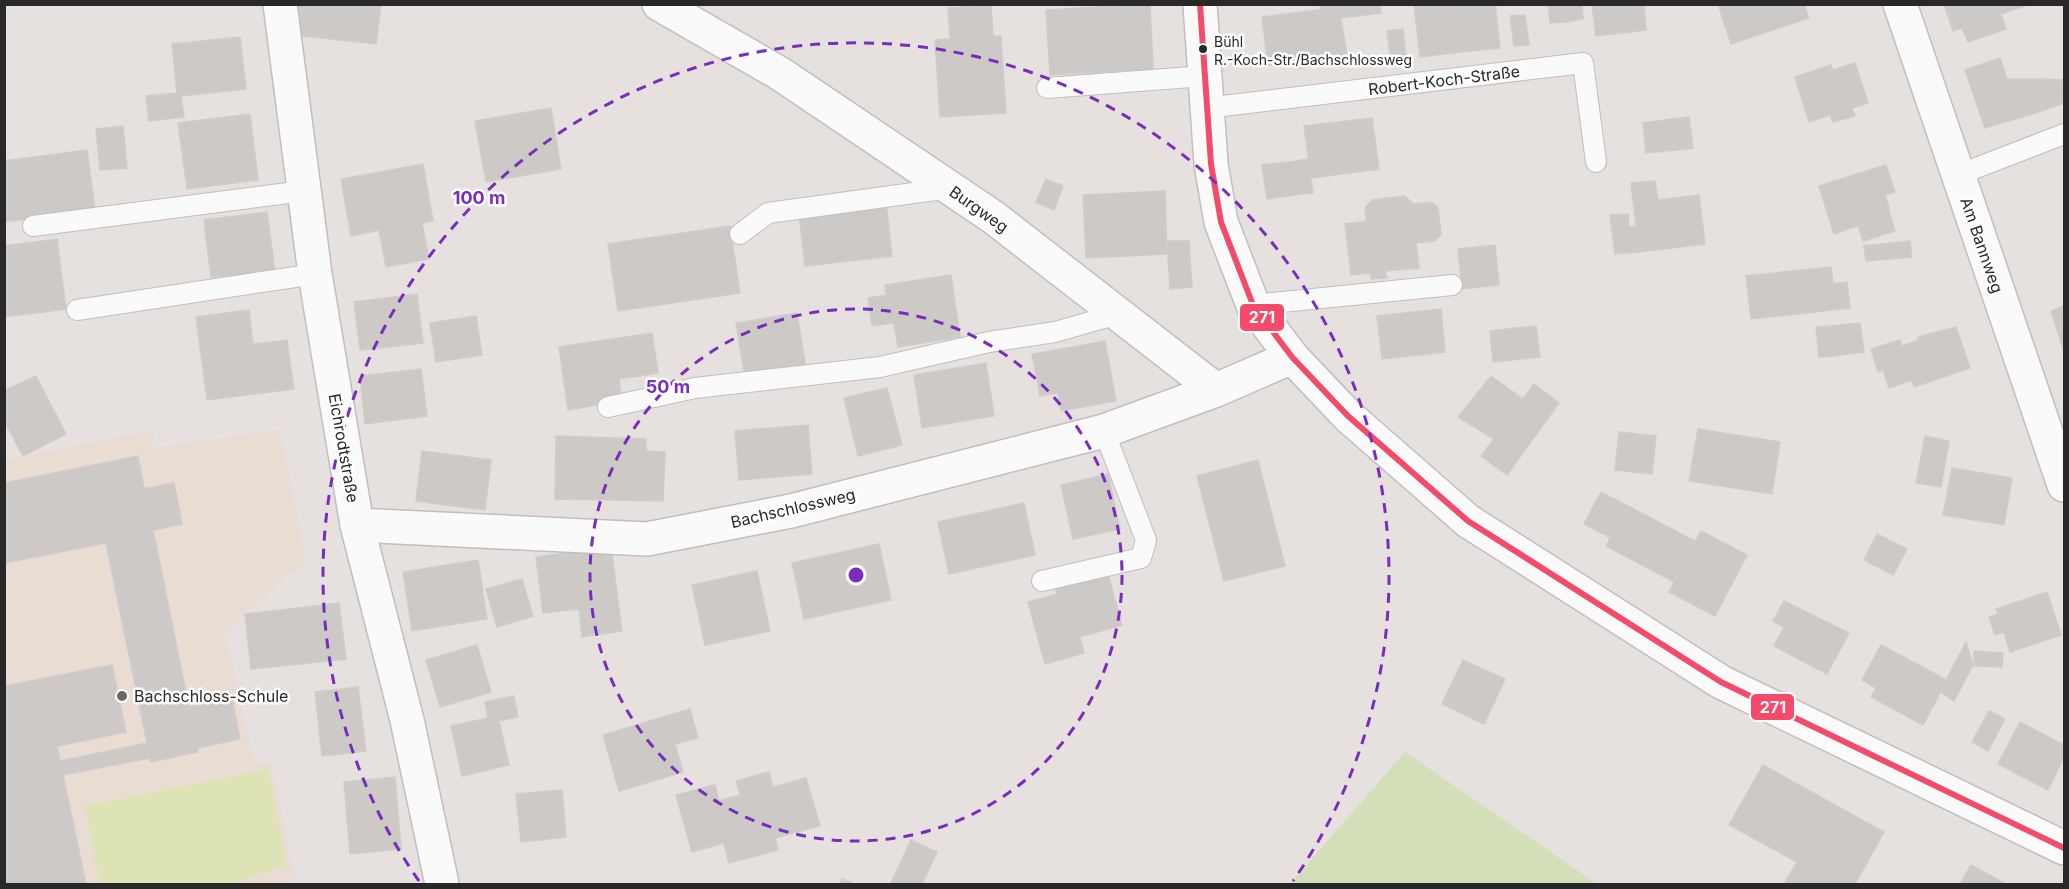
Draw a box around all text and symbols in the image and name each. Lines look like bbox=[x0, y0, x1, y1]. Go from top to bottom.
place label: Bühl R.-Koch-Str./Bachschlossweg bbox=[1214, 33, 1412, 68]
marker: Bühl R.-Koch-Str./Bachschlossweg bbox=[1197, 43, 1209, 55]
street label: Robert-Koch-Straße bbox=[1367, 61, 1521, 99]
street label: Burgweg bbox=[946, 181, 1012, 237]
text: 100 m bbox=[453, 187, 505, 208]
street label: Am Bannweg bbox=[1956, 195, 2008, 295]
line badge: 271 bbox=[1239, 303, 1285, 332]
text: 271 bbox=[1249, 307, 1275, 327]
text: 50 m bbox=[646, 376, 690, 397]
street label: Eichrodtstraße bbox=[325, 392, 363, 504]
street label: Bachschlossweg bbox=[729, 484, 857, 532]
centre of rings bbox=[846, 565, 866, 585]
place label: Bachschloss-Schule bbox=[134, 686, 288, 706]
marker: Bachschloss-Schule bbox=[115, 689, 129, 703]
line badge: 271 bbox=[1750, 693, 1795, 721]
text: 271 bbox=[1760, 697, 1786, 717]

